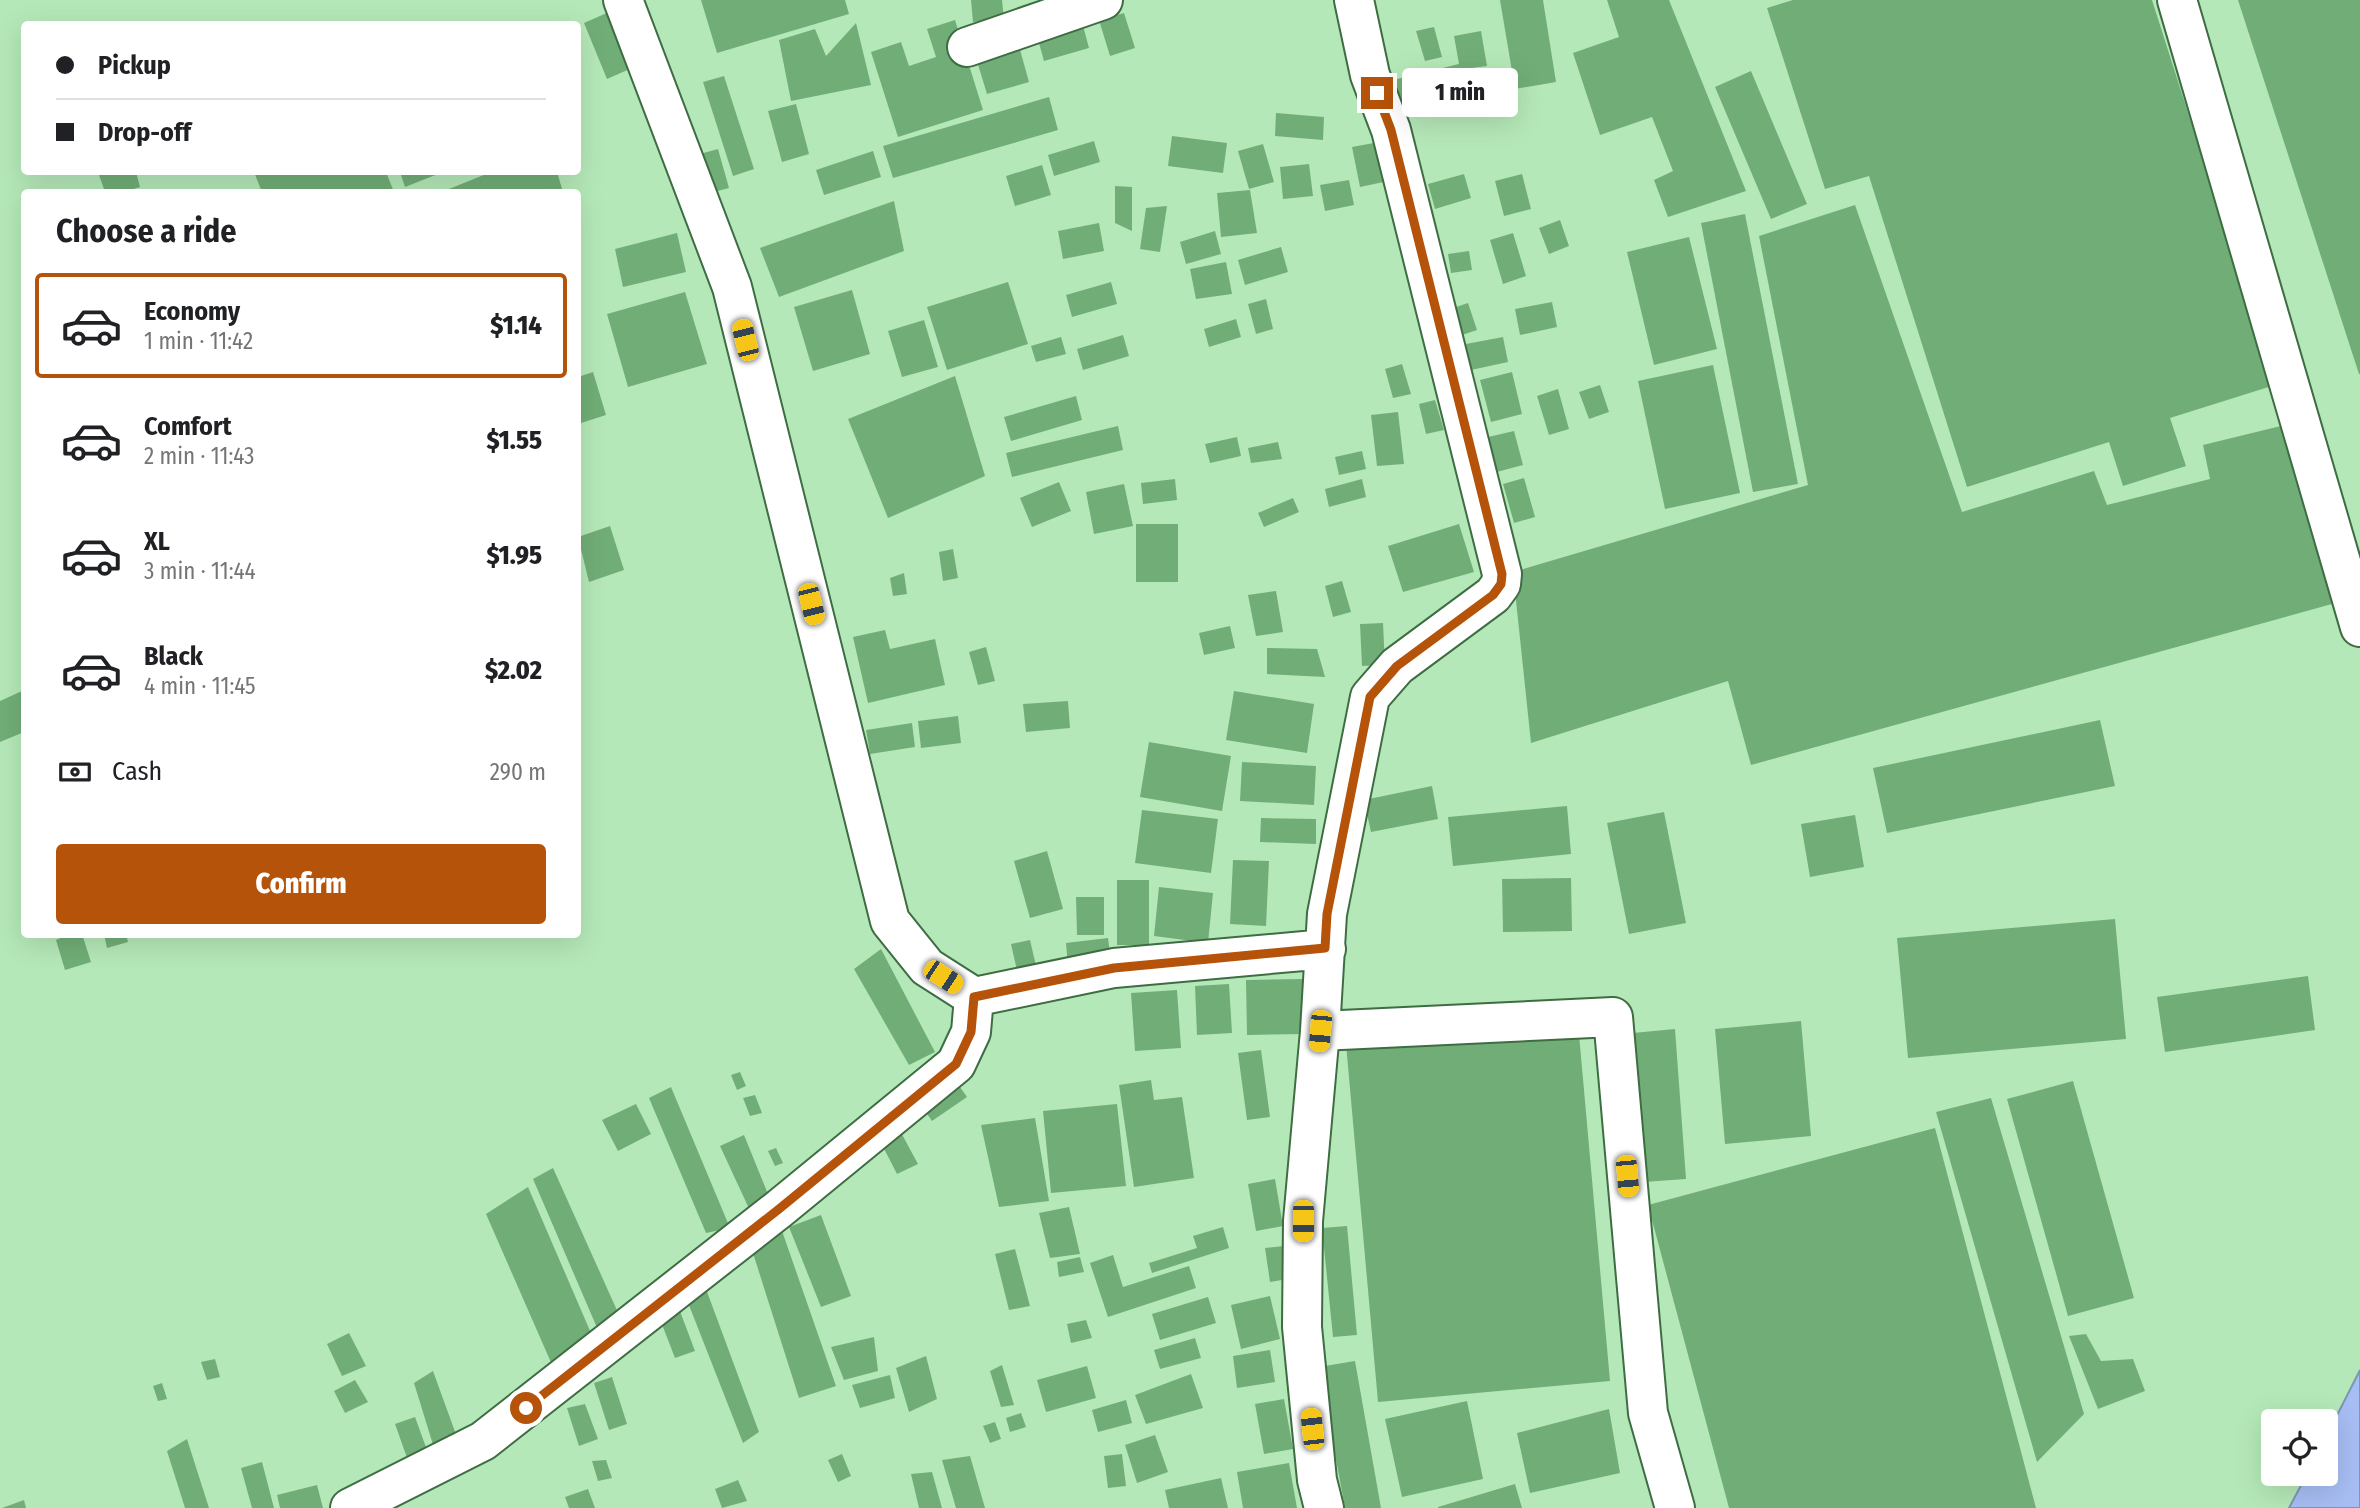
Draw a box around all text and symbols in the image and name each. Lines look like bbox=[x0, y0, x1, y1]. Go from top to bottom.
text: Pickup bbox=[98, 50, 171, 81]
callout: 1 min bbox=[1402, 68, 1517, 118]
route end bbox=[1361, 77, 1393, 109]
text: 1 min bbox=[1435, 78, 1485, 106]
text: Drop-off bbox=[98, 117, 191, 148]
text: Choose a ride bbox=[56, 212, 237, 250]
icon: car bbox=[60, 294, 123, 357]
text: Economy bbox=[144, 296, 240, 327]
text: $1.14 bbox=[490, 310, 542, 341]
car bbox=[730, 317, 761, 363]
text: 1 min · 11:42 bbox=[144, 327, 253, 355]
icon: car bbox=[60, 409, 123, 472]
text: Comfort bbox=[144, 411, 232, 442]
text: $1.55 bbox=[486, 425, 542, 456]
text: 2 min · 11:43 bbox=[144, 442, 254, 470]
icon: car bbox=[60, 524, 123, 587]
text: XL bbox=[144, 526, 170, 557]
text: $1.95 bbox=[486, 540, 542, 571]
text: 3 min · 11:44 bbox=[144, 557, 256, 585]
car bbox=[796, 581, 827, 627]
icon: car bbox=[60, 639, 123, 702]
text: Black bbox=[144, 641, 203, 672]
text: $2.02 bbox=[485, 655, 542, 686]
text: 4 min · 11:45 bbox=[144, 672, 256, 700]
icon: cash bbox=[56, 753, 94, 791]
text: Cash bbox=[112, 756, 162, 787]
text: 290 m bbox=[490, 758, 546, 786]
button: Confirm bbox=[56, 844, 546, 924]
car bbox=[920, 957, 967, 997]
car bbox=[1308, 1009, 1333, 1053]
car bbox=[1615, 1154, 1640, 1198]
car bbox=[1293, 1200, 1314, 1242]
route start bbox=[510, 1392, 542, 1424]
car bbox=[1300, 1407, 1325, 1451]
map controls bbox=[2261, 1409, 2338, 1486]
button: locate bbox=[2261, 1409, 2338, 1486]

